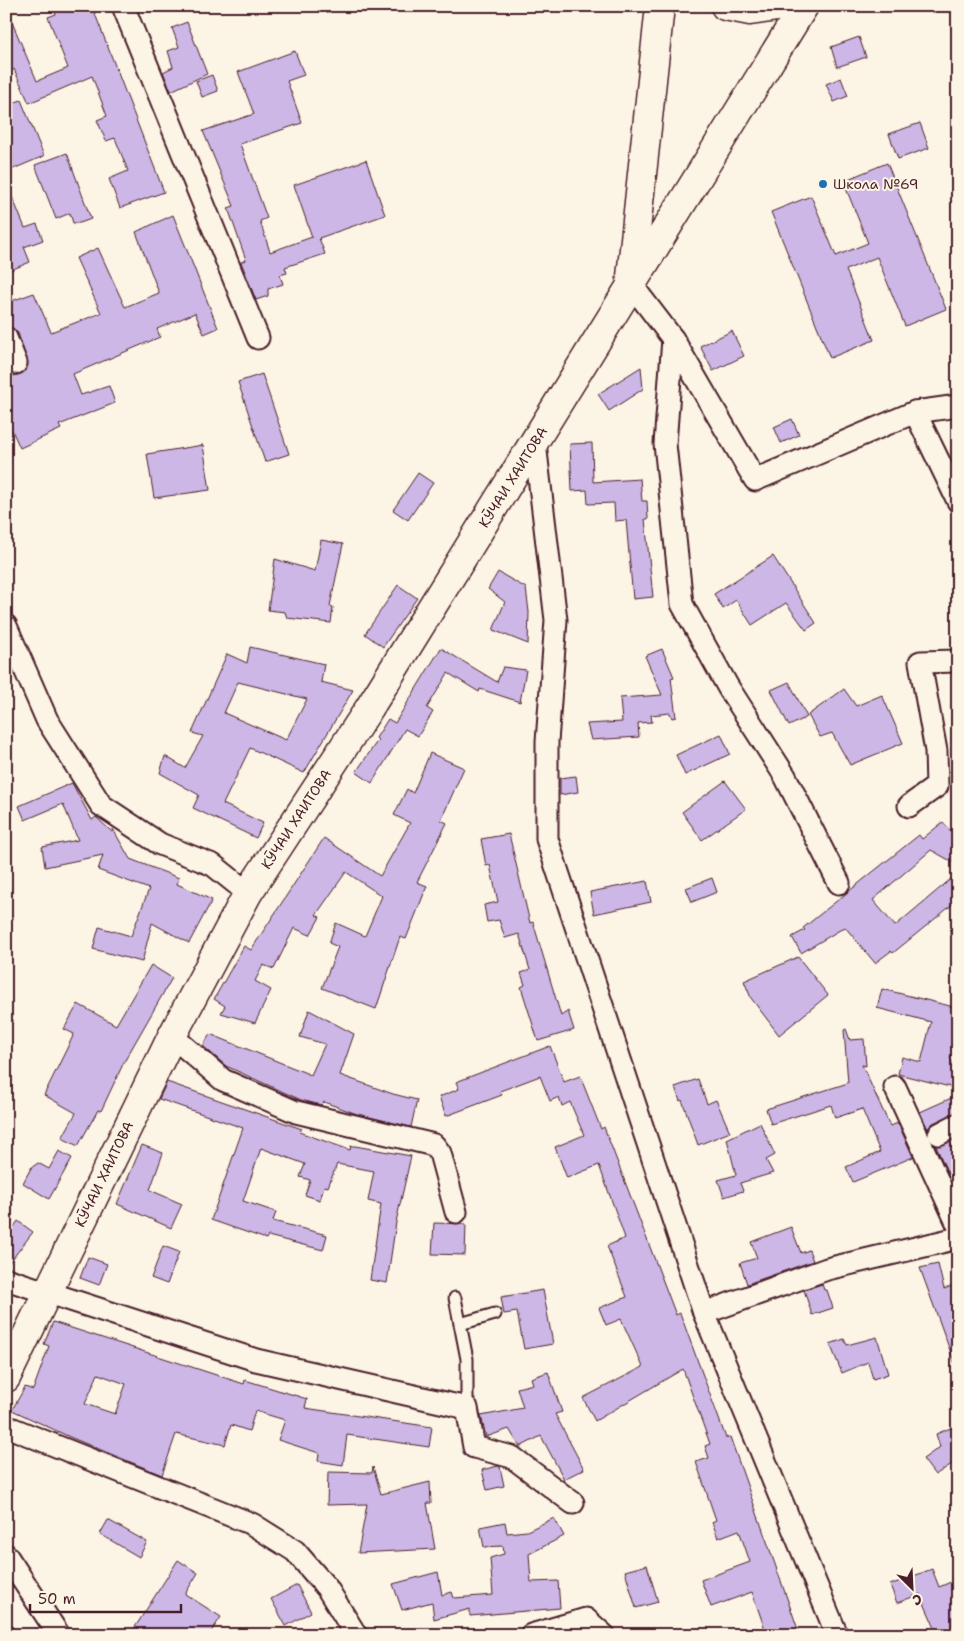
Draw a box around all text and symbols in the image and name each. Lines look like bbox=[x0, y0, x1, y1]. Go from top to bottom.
place label: Школа №69 bbox=[833, 175, 919, 193]
marker: Школа №69 bbox=[817, 178, 829, 190]
street label: КӮЧАИ ХАИТОВА bbox=[475, 423, 551, 531]
street label: КӮЧАИ ХАИТОВА bbox=[257, 766, 335, 872]
street label: КӮЧАИ ХАИТОВА bbox=[71, 1118, 137, 1230]
north arrow bbox=[886, 1564, 936, 1614]
scale bar bbox=[30, 1581, 181, 1613]
text: 50 m bbox=[38, 1589, 76, 1609]
text: С bbox=[910, 1590, 925, 1610]

